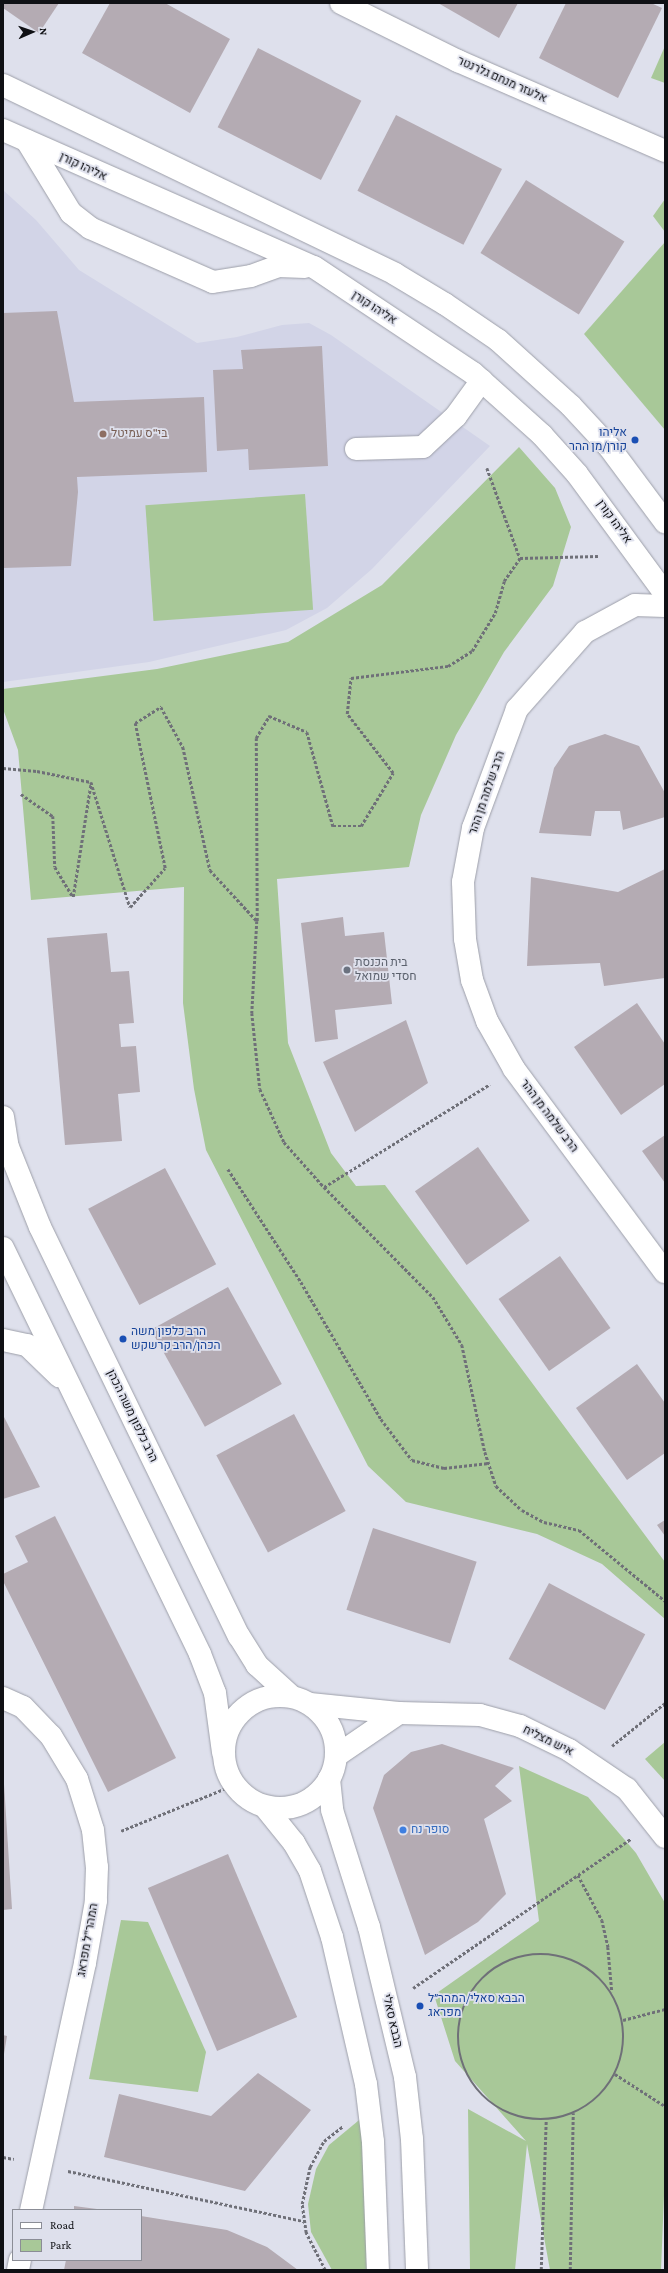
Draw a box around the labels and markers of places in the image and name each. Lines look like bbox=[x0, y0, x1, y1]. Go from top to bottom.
place label: אליהו קורן/מן ההר bbox=[569, 426, 627, 454]
place label: בי"ס עמיטל bbox=[111, 427, 167, 441]
marker: בי"ס עמיטל bbox=[98, 429, 108, 439]
marker: אליהו קורן/מן ההר bbox=[630, 435, 640, 445]
place label: בית הכנסת חסדי שמואל bbox=[355, 956, 417, 984]
marker: בית הכנסת חסדי שמואל bbox=[342, 965, 352, 975]
place label: הרב כלפון משה הכהן/הרב קרשקש bbox=[131, 1325, 221, 1353]
marker: הרב כלפון משה הכהן/הרב קרשקש bbox=[118, 1334, 128, 1344]
place label: סופר נח bbox=[411, 1823, 449, 1837]
marker: סופר נח bbox=[398, 1825, 408, 1835]
place label: הבבא סאלי/המהר״ל מפראג bbox=[428, 1992, 525, 2020]
marker: הבבא סאלי/המהר״ל מפראג bbox=[415, 2001, 425, 2011]

